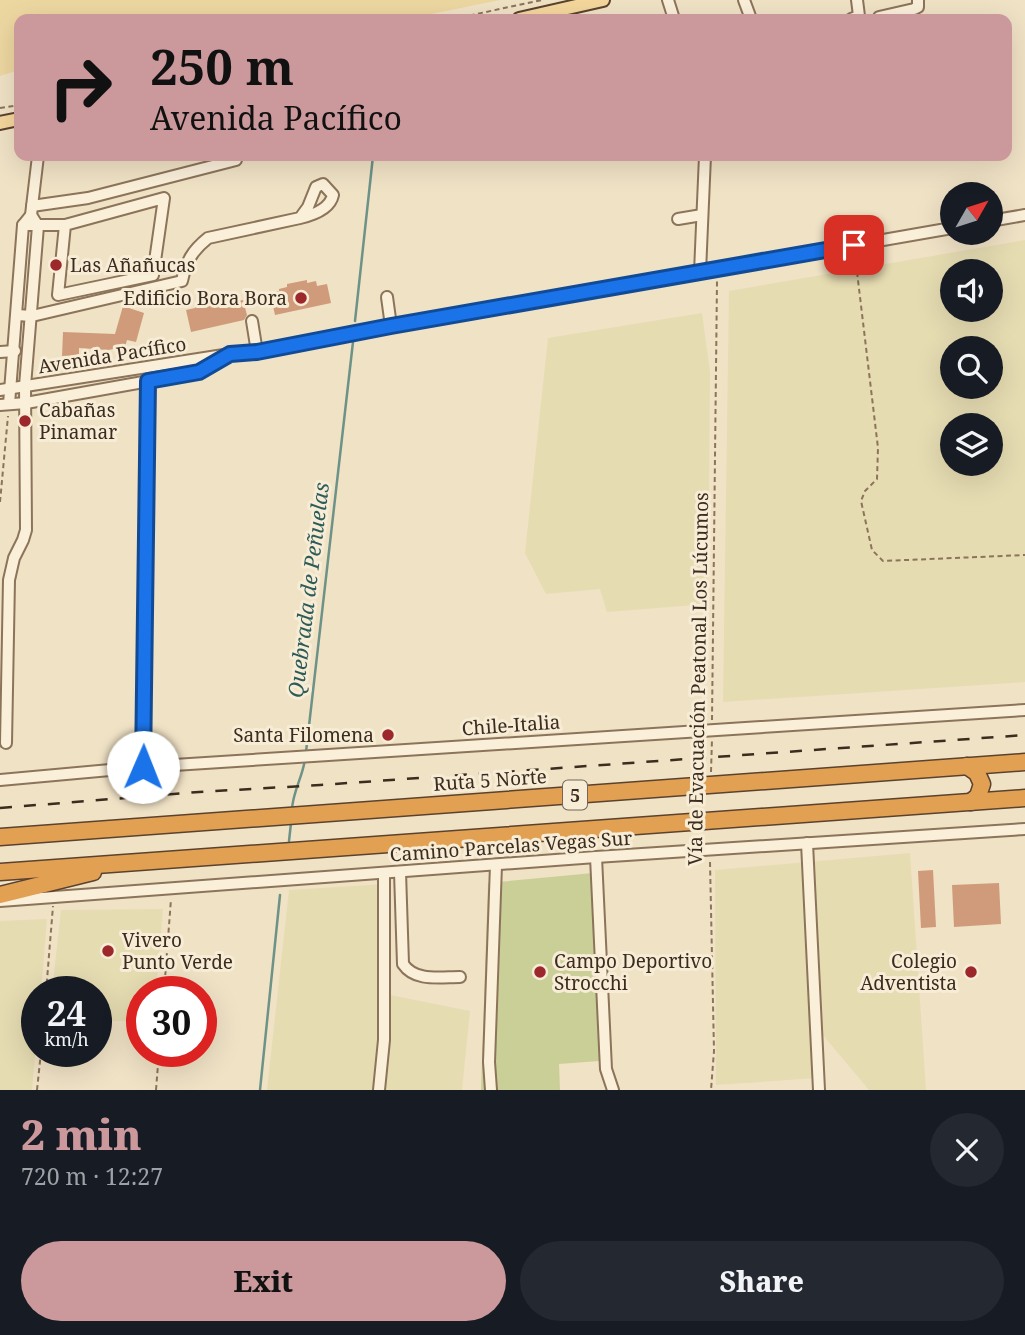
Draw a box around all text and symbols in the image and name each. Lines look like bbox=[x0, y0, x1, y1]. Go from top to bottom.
text: 250 m bbox=[150, 33, 294, 99]
icon: right bbox=[35, 42, 126, 133]
text: Avenida Pacífico bbox=[150, 96, 402, 139]
north arrow bbox=[940, 182, 1003, 245]
map controls bbox=[940, 182, 1003, 476]
pin bbox=[824, 215, 884, 275]
icon: arrive bbox=[835, 226, 873, 264]
place label: Las Añañucas bbox=[70, 252, 195, 278]
marker: Las Añañucas bbox=[48, 257, 64, 273]
button: sound bbox=[940, 259, 1003, 322]
place label: Edificio Bora Bora bbox=[123, 285, 287, 311]
marker: Edificio Bora Bora bbox=[293, 290, 309, 306]
street label: Avenida Pacífico bbox=[36, 330, 188, 380]
button: search bbox=[940, 336, 1003, 399]
place label: Cabañas Pinamar bbox=[39, 397, 117, 445]
marker: Cabañas Pinamar bbox=[17, 413, 33, 429]
button: layers bbox=[940, 413, 1003, 476]
water label: Quebrada de Peñuelas bbox=[281, 480, 335, 699]
street label: Vía de Evacuación Peatonal Los Lúcumos bbox=[682, 492, 714, 866]
street label: Chile-Italia bbox=[461, 709, 561, 741]
place label: Santa Filomena bbox=[233, 722, 374, 748]
marker: Santa Filomena bbox=[380, 727, 396, 743]
position arrow bbox=[106, 730, 180, 804]
street label: Ruta 5 Norte bbox=[432, 763, 548, 797]
road number: 5 bbox=[563, 780, 587, 810]
street label: Camino Parcelas Vegas Sur bbox=[389, 825, 633, 867]
place label: Vivero Punto Verde bbox=[122, 927, 233, 975]
marker: Vivero Punto Verde bbox=[100, 943, 116, 959]
place label: Campo Deportivo Strocchi bbox=[554, 948, 712, 996]
place label: Colegio Adventista bbox=[860, 948, 957, 996]
marker: Campo Deportivo Strocchi bbox=[532, 964, 548, 980]
marker: Colegio Adventista bbox=[963, 964, 979, 980]
speed limit sign: 30 bbox=[126, 976, 217, 1067]
text: 24 bbox=[47, 989, 86, 1036]
text: km/h bbox=[44, 1027, 89, 1051]
text: 2 min bbox=[21, 1105, 142, 1162]
button: close bbox=[930, 1113, 1004, 1187]
text: 720 m · 12:27 bbox=[21, 1160, 163, 1192]
button: Exit bbox=[21, 1241, 506, 1321]
button: Share bbox=[520, 1241, 1004, 1321]

